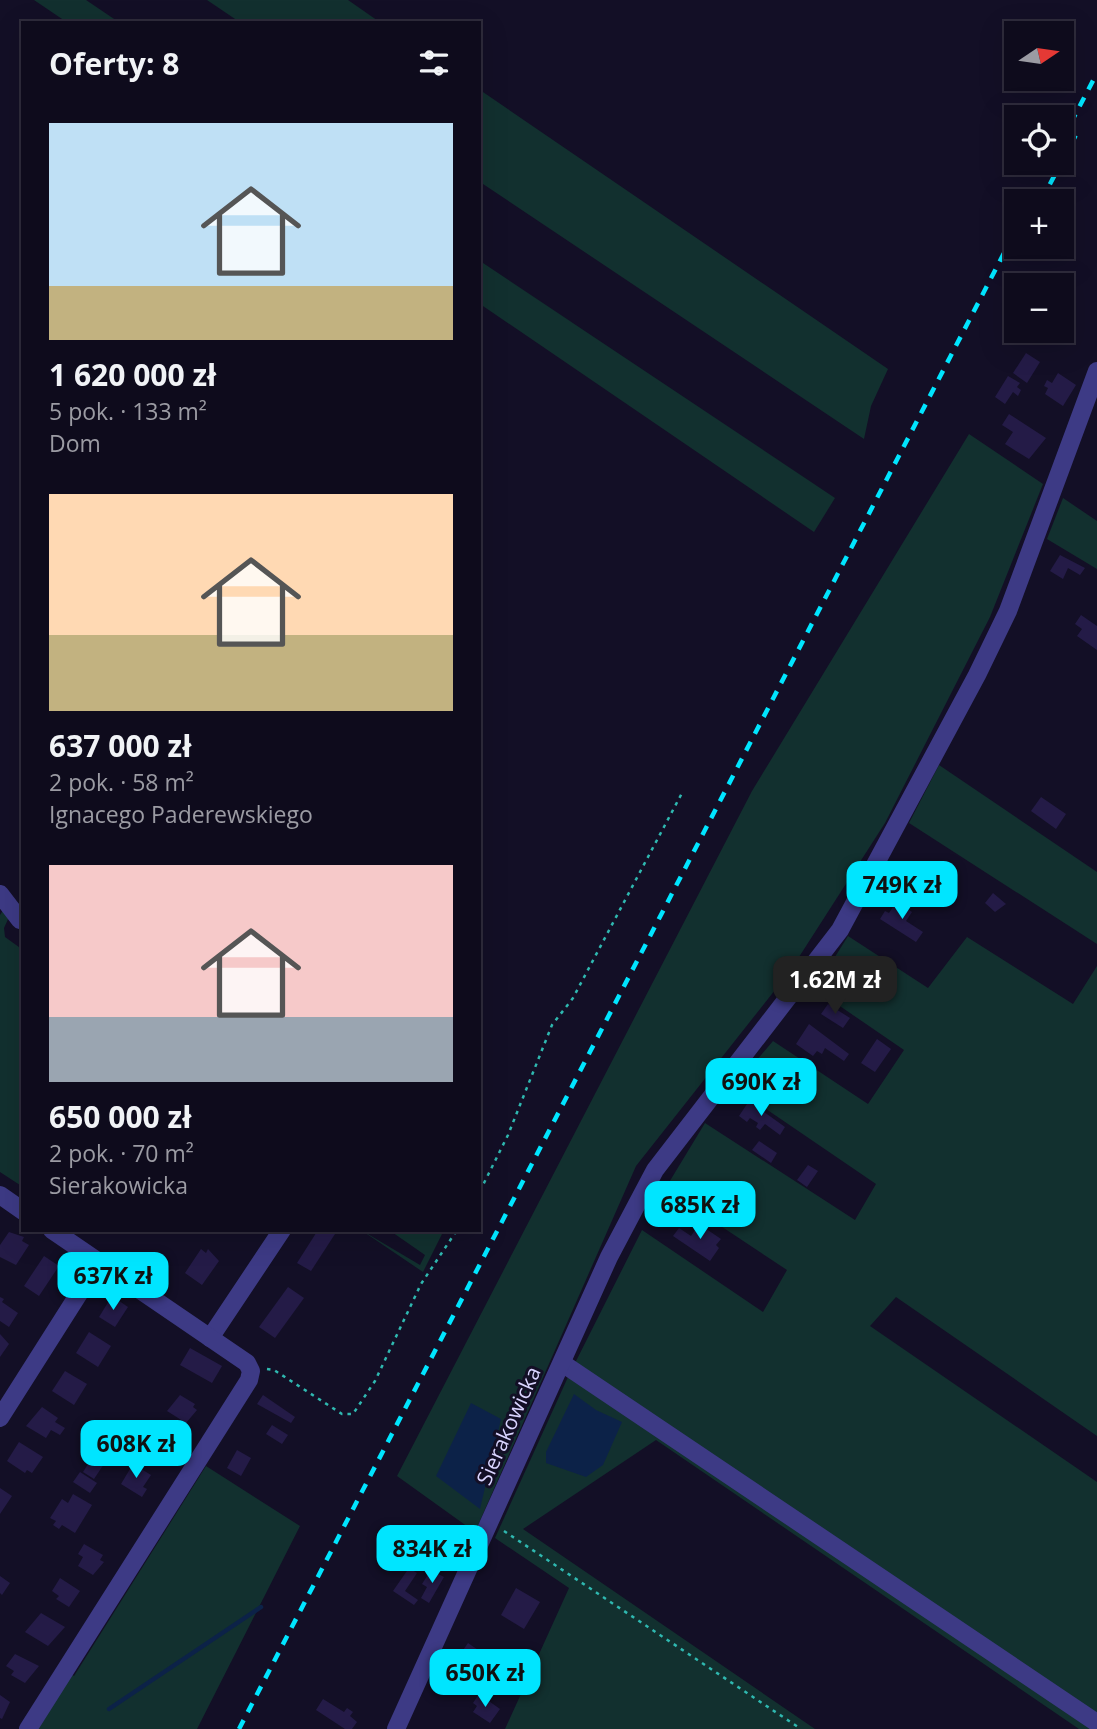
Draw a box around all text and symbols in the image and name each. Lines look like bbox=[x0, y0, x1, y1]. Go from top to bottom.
north arrow bbox=[1004, 21, 1074, 91]
map controls bbox=[1004, 21, 1074, 343]
text: Oferty: 8 bbox=[49, 43, 179, 84]
icon: filters bbox=[415, 44, 453, 82]
button: locate bbox=[1004, 105, 1074, 175]
icon: home bbox=[188, 168, 314, 294]
button: + bbox=[1004, 189, 1074, 259]
button: − bbox=[1004, 273, 1074, 343]
text: 1 620 000 zł bbox=[49, 354, 216, 395]
text: 5 pok. · 133 m² bbox=[49, 395, 207, 427]
text: Dom bbox=[49, 427, 101, 459]
icon: home bbox=[188, 539, 314, 665]
text: 637 000 zł bbox=[49, 725, 191, 766]
text: 2 pok. · 58 m² bbox=[49, 766, 194, 798]
text: Ignacego Paderewskiego bbox=[49, 798, 313, 830]
pin: 749K zł bbox=[837, 862, 967, 921]
text: 749K zł bbox=[863, 868, 941, 900]
icon: home bbox=[188, 910, 314, 1036]
pin: 1.62M zł bbox=[763, 956, 907, 1016]
text: 1.62M zł bbox=[789, 963, 881, 995]
pin: 690K zł bbox=[696, 1058, 826, 1118]
text: 690K zł bbox=[722, 1065, 800, 1097]
text: 650 000 zł bbox=[49, 1096, 191, 1137]
text: 2 pok. · 70 m² bbox=[49, 1137, 194, 1169]
text: Sierakowicka bbox=[49, 1169, 188, 1201]
pin: 685K zł bbox=[635, 1182, 765, 1241]
text: 685K zł bbox=[661, 1188, 739, 1220]
pin: 637K zł bbox=[48, 1252, 178, 1312]
text: 637K zł bbox=[74, 1259, 152, 1291]
street label: Sierakowicka bbox=[469, 1362, 547, 1489]
pin: 608K zł bbox=[71, 1420, 201, 1480]
text: 608K zł bbox=[97, 1427, 175, 1459]
pin: 834K zł bbox=[367, 1526, 497, 1585]
text: 834K zł bbox=[393, 1532, 471, 1564]
pin: 650K zł bbox=[420, 1650, 550, 1709]
text: 650K zł bbox=[446, 1656, 524, 1688]

